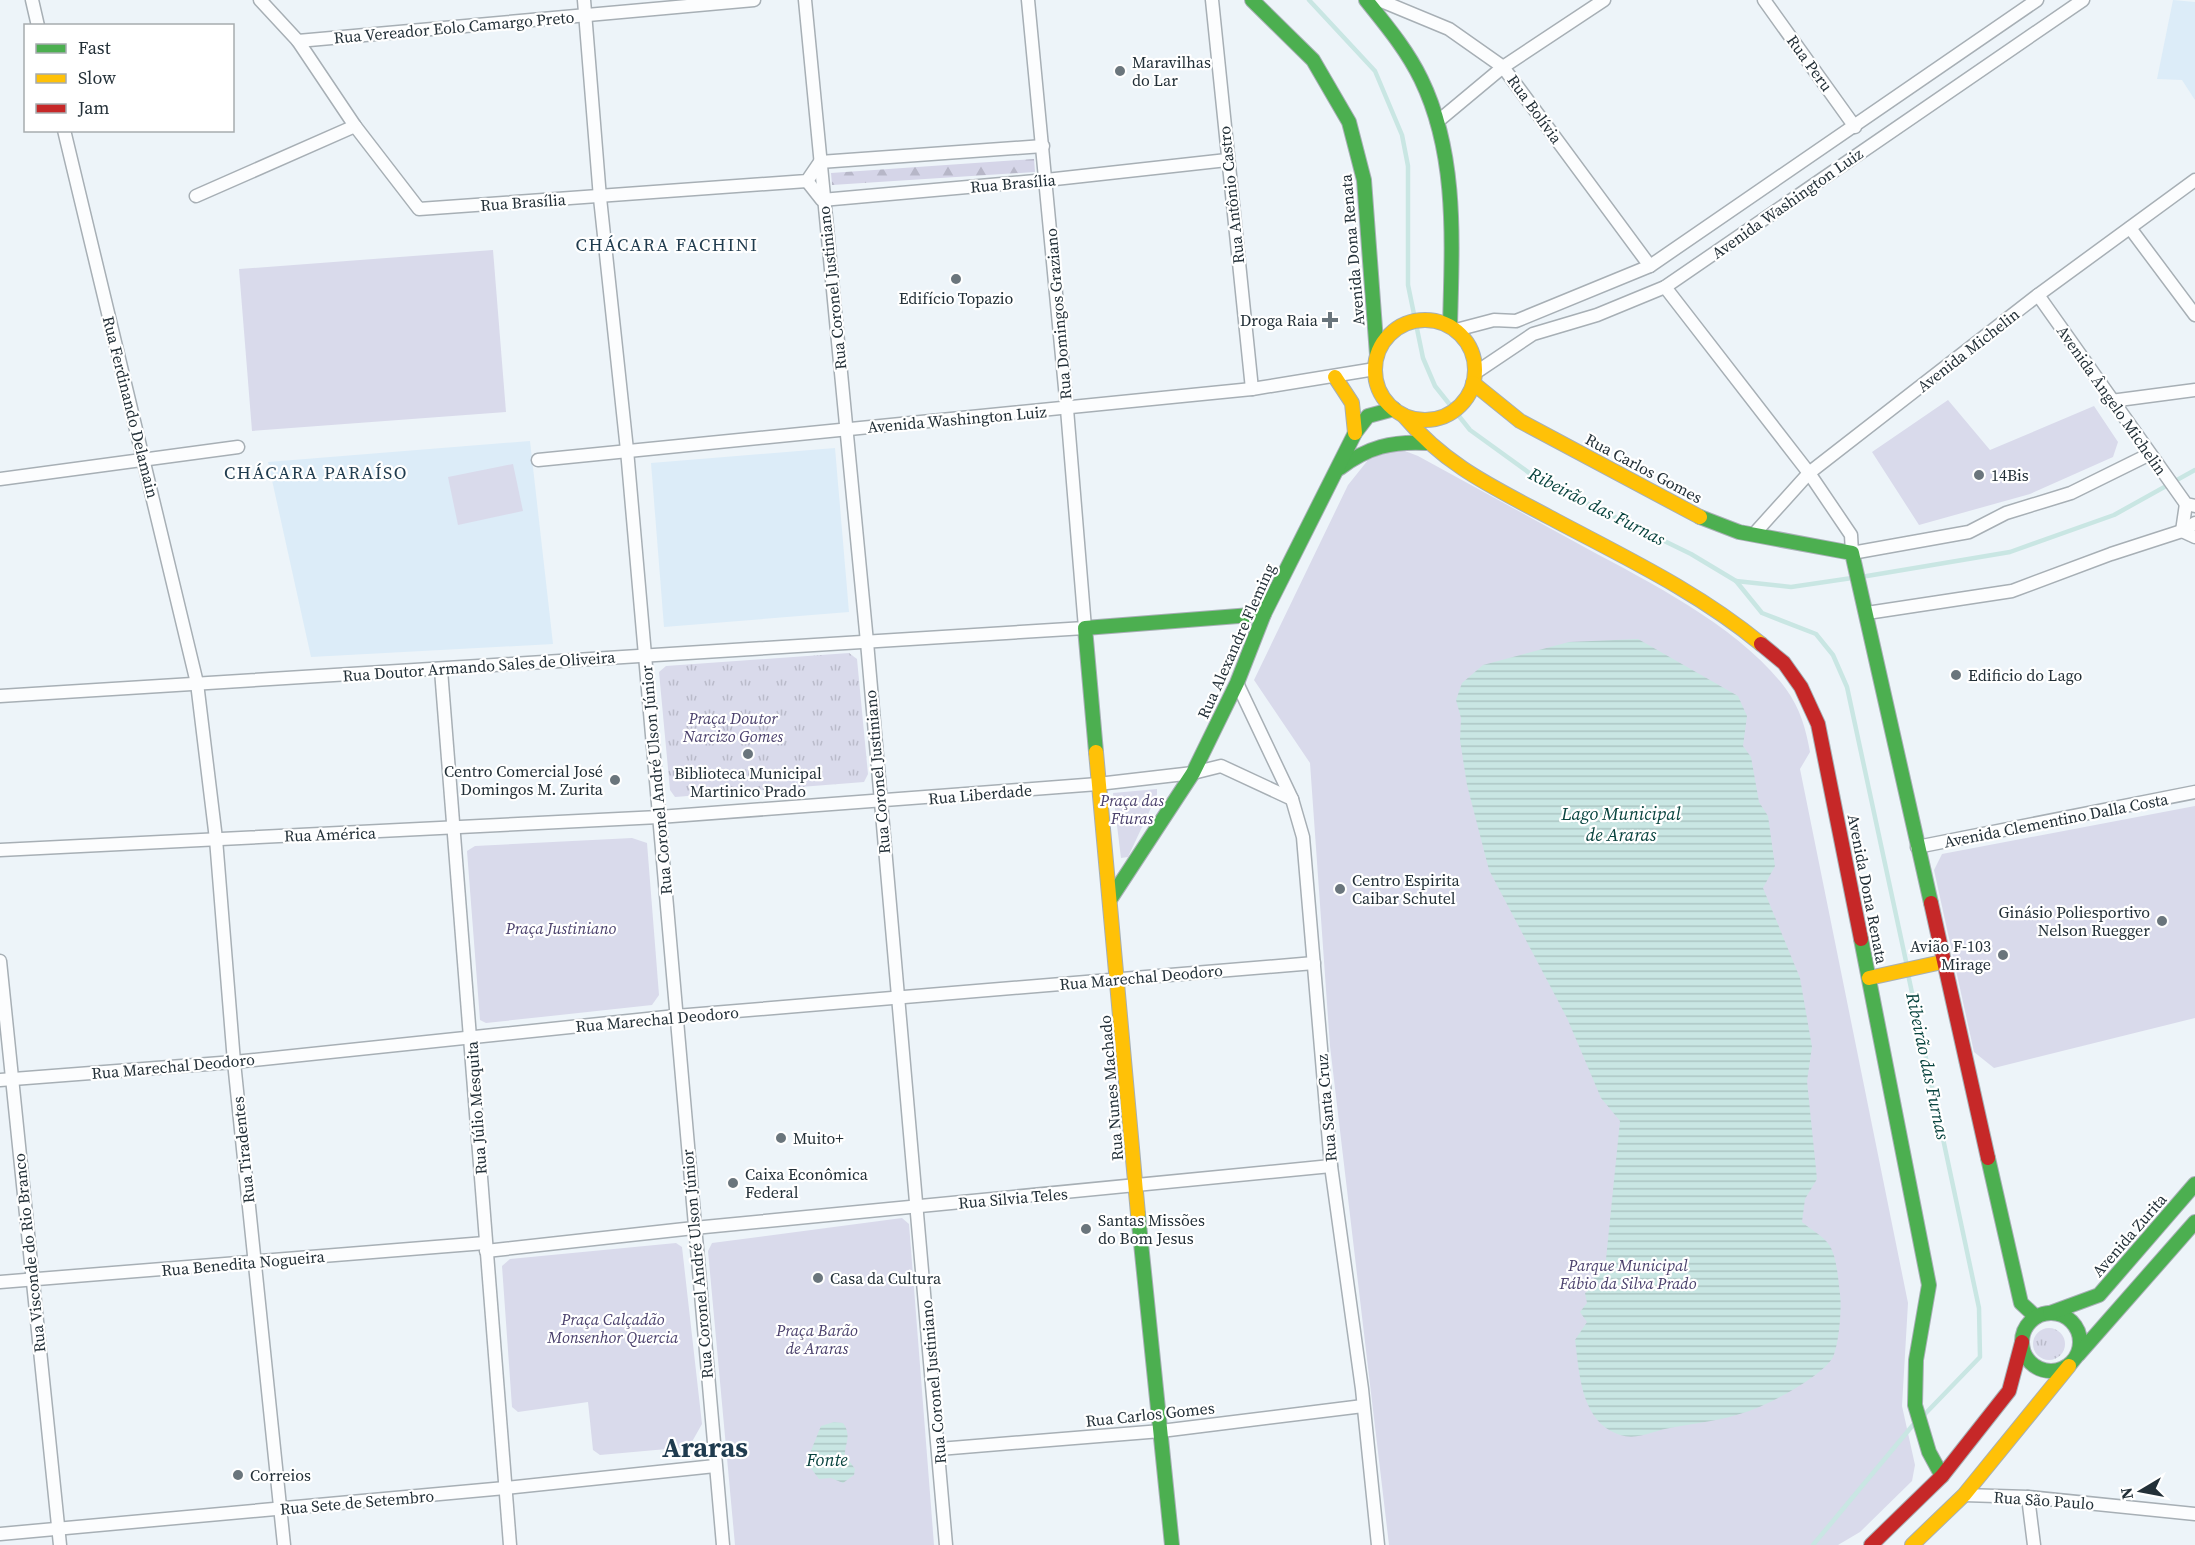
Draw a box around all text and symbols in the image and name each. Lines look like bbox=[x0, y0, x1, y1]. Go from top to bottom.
street label: Rua Vereador Eolo Camargo Preto bbox=[333, 6, 575, 48]
legend bbox=[24, 24, 234, 132]
street label: Rua Peru bbox=[1782, 30, 1838, 96]
text: Fast bbox=[78, 35, 111, 60]
place label: Maravilhas do Lar bbox=[1132, 51, 1211, 91]
marker: Maravilhas do Lar bbox=[1113, 64, 1127, 78]
text: Slow bbox=[78, 65, 116, 90]
street label: Rua Bolívia bbox=[1502, 70, 1568, 149]
text: Jam bbox=[77, 95, 110, 120]
street label: Rua Antônio Castro bbox=[1213, 125, 1249, 265]
street label: Avenida Washington Luiz bbox=[1707, 142, 1867, 264]
street label: Rua Brasília bbox=[969, 168, 1057, 198]
street label: Avenida Dona Renata bbox=[1334, 172, 1370, 327]
street label: Rua Brasília bbox=[480, 188, 567, 216]
street label: Rua Coronel Justiniano bbox=[812, 205, 852, 371]
street label: Rua Domingos Graziano bbox=[1040, 227, 1076, 401]
district label: CHÁCARA FACHINI bbox=[576, 232, 758, 257]
marker: Edifício Topazio bbox=[949, 272, 963, 286]
place label: Edifício Topazio bbox=[899, 287, 1014, 309]
street label: Avenida Michelin bbox=[1912, 303, 2024, 397]
place label: Droga Raia bbox=[1240, 309, 1319, 331]
marker: Droga Raia bbox=[1323, 313, 1337, 327]
street label: Rua Ferdinando Delamain bbox=[98, 314, 164, 501]
street label: Avenida Ângelo Michelin bbox=[2052, 321, 2172, 480]
street label: Avenida Washington Luiz bbox=[866, 400, 1048, 438]
street label: Rua Carlos Gomes bbox=[1582, 428, 1706, 508]
district label: CHÁCARA PARAÍSO bbox=[224, 460, 408, 485]
water label: Ribeirão das Furnas bbox=[1524, 460, 1670, 551]
place label: 14Bis bbox=[1991, 464, 2029, 486]
marker: 14Bis bbox=[1972, 468, 1986, 482]
street label: Rua Alexandre Fleming bbox=[1192, 560, 1280, 722]
street label: Rua Doutor Armando Sales de Oliveira bbox=[342, 645, 617, 687]
street label: Rua Coronel André Ulson Júnior bbox=[635, 664, 677, 896]
place label: Edificio do Lago bbox=[1968, 664, 2083, 686]
marker: Edificio do Lago bbox=[1949, 668, 1963, 682]
street label: Rua Coronel Justiniano bbox=[859, 689, 895, 855]
park label: Praça Doutor Narcizo Gomes bbox=[682, 707, 783, 747]
marker: Biblioteca Municipal Martinico Prado bbox=[741, 747, 755, 761]
place label: Centro Comercial José Domingos M. Zurita bbox=[444, 760, 604, 800]
place label: Biblioteca Municipal Martinico Prado bbox=[674, 762, 822, 802]
marker: Centro Comercial José Domingos M. Zurita bbox=[608, 773, 622, 787]
street label: Rua Liberdade bbox=[927, 779, 1033, 809]
street label: Avenida Clementino Dalla Costa bbox=[1942, 787, 2171, 853]
park label: Praça das Fturas bbox=[1099, 789, 1164, 829]
water label: Lago Municipal de Araras bbox=[1560, 801, 1681, 847]
street label: Avenida Dona Renata bbox=[1843, 812, 1893, 967]
street label: Rua América bbox=[284, 821, 377, 847]
place label: Centro Espirita Caibar Schutel bbox=[1352, 869, 1460, 909]
marker: Centro Espirita Caibar Schutel bbox=[1333, 882, 1347, 896]
place label: Ginásio Poliesportivo Nelson Ruegger bbox=[1999, 901, 2150, 941]
marker: Ginásio Poliesportivo Nelson Ruegger bbox=[2155, 914, 2169, 928]
park label: Praça Justiniano bbox=[505, 917, 616, 939]
place label: Avião F-103 Mirage bbox=[1910, 935, 1991, 975]
marker: Avião F-103 Mirage bbox=[1996, 948, 2010, 962]
street label: Rua Marechal Deodoro bbox=[1058, 959, 1224, 995]
water label: Ribeirão das Furnas bbox=[1900, 989, 1956, 1142]
street label: Rua Marechal Deodoro bbox=[574, 1001, 740, 1037]
street label: Rua Nunes Machado bbox=[1094, 1014, 1128, 1162]
street label: Rua Júlio Mesquita bbox=[460, 1040, 492, 1176]
street label: Rua Marechal Deodoro bbox=[90, 1048, 256, 1084]
street label: Rua Santa Cruz bbox=[1310, 1053, 1342, 1163]
street label: Rua Tiradentes bbox=[226, 1095, 260, 1205]
place label: Muito+ bbox=[793, 1127, 844, 1149]
marker: Muito+ bbox=[774, 1131, 788, 1145]
street label: Rua Coronel André Ulson Júnior bbox=[676, 1148, 718, 1380]
street label: Rua Visconde do Rio Branco bbox=[8, 1152, 50, 1354]
place label: Caixa Econômica Federal bbox=[745, 1163, 869, 1203]
marker: Caixa Econômica Federal bbox=[726, 1176, 740, 1190]
street label: Rua Silvia Teles bbox=[957, 1182, 1069, 1214]
street label: Avenida Zurita bbox=[2087, 1188, 2172, 1281]
place label: Santas Missões do Bom Jesus bbox=[1098, 1209, 1205, 1249]
marker: Santas Missões do Bom Jesus bbox=[1079, 1222, 1093, 1236]
street label: Rua Benedita Nogueira bbox=[160, 1245, 326, 1281]
park label: Parque Municipal Fábio da Silva Prado bbox=[1558, 1254, 1697, 1294]
place label: Casa da Cultura bbox=[830, 1267, 942, 1289]
marker: Casa da Cultura bbox=[811, 1271, 825, 1285]
street label: Rua Coronel Justiniano bbox=[915, 1299, 951, 1465]
park label: Praça Calçadão Monsenhor Quercia bbox=[547, 1308, 679, 1348]
park label: Praça Barão de Araras bbox=[775, 1319, 858, 1359]
street label: Rua Carlos Gomes bbox=[1084, 1396, 1216, 1432]
district label: Araras bbox=[662, 1428, 748, 1466]
water label: Fonte bbox=[805, 1447, 848, 1472]
north arrow bbox=[2111, 1461, 2171, 1521]
place label: Correios bbox=[250, 1464, 311, 1486]
marker: Correios bbox=[231, 1468, 245, 1482]
street label: Rua Sete de Setembro bbox=[279, 1484, 435, 1520]
street label: Rua São Paulo bbox=[1993, 1486, 2095, 1515]
text: N bbox=[2114, 1486, 2138, 1501]

